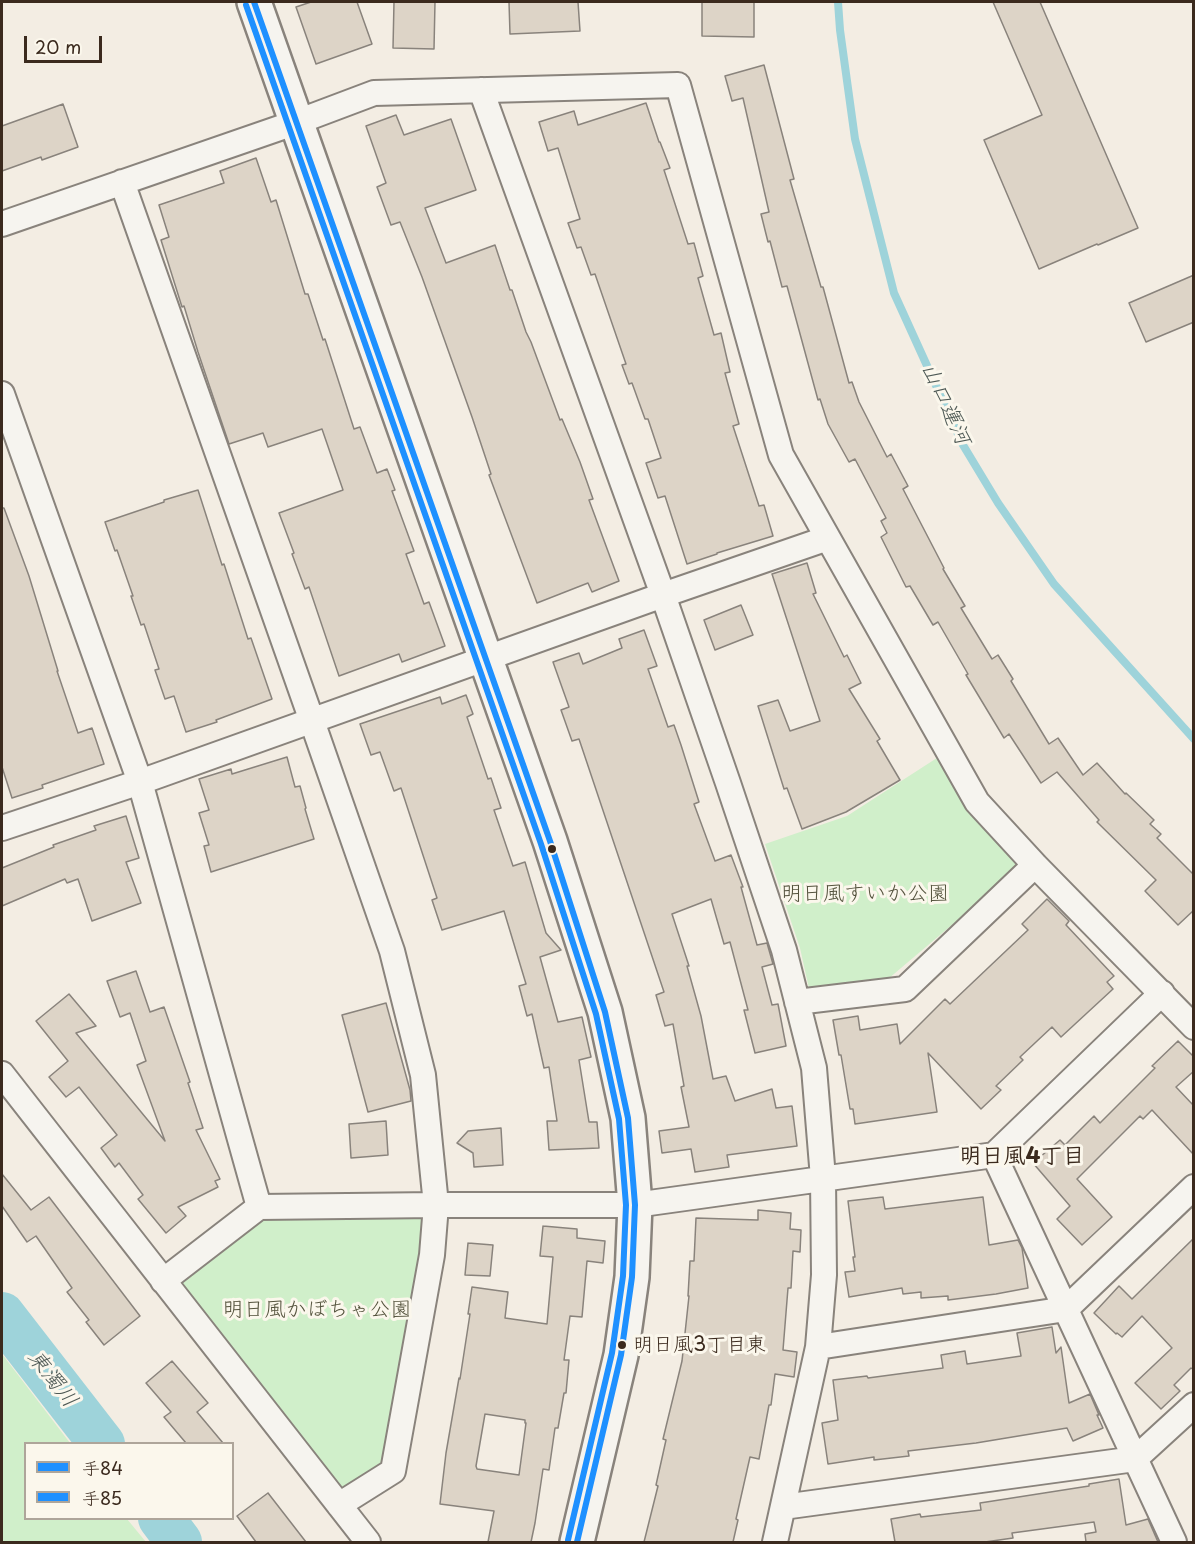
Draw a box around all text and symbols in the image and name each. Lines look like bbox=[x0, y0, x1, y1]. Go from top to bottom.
scale bar bbox=[27, 24, 105, 62]
text: 20 m bbox=[35, 33, 81, 60]
water label: 山口運河 bbox=[914, 359, 976, 449]
unlabelled marker bbox=[546, 843, 558, 855]
park label: 明日風すいか公園 bbox=[781, 881, 949, 907]
district label: 明日風4丁目 bbox=[960, 1144, 1084, 1170]
park label: 明日風かぼちゃ公園 bbox=[223, 1297, 411, 1323]
place label: 明日風3丁目東 bbox=[633, 1333, 766, 1357]
marker: 明日風3丁目東 bbox=[616, 1339, 628, 1351]
water label: 東濁川 bbox=[21, 1345, 83, 1413]
legend bbox=[24, 1442, 234, 1520]
text: 手84 bbox=[82, 1454, 123, 1481]
text: 手85 bbox=[82, 1484, 122, 1511]

